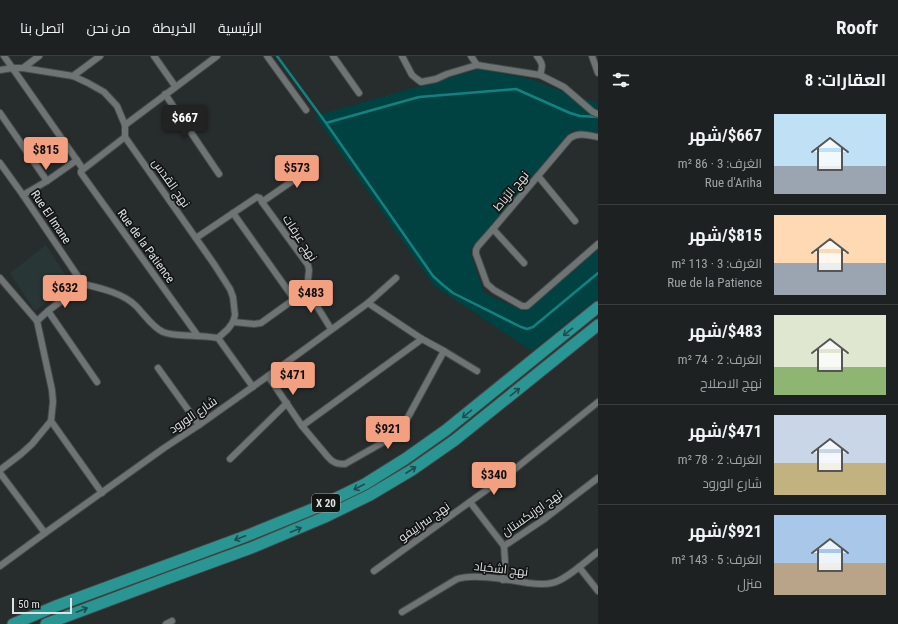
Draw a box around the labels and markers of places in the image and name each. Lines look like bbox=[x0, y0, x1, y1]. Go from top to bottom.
pin: $667 bbox=[161, 105, 209, 139]
pin: $815 bbox=[22, 137, 70, 171]
pin: $573 bbox=[273, 155, 321, 189]
pin: $632 bbox=[41, 275, 89, 309]
pin: $483 bbox=[287, 280, 335, 314]
pin: $471 bbox=[269, 362, 317, 396]
pin: $921 bbox=[364, 416, 412, 450]
pin: $340 bbox=[470, 462, 518, 496]

